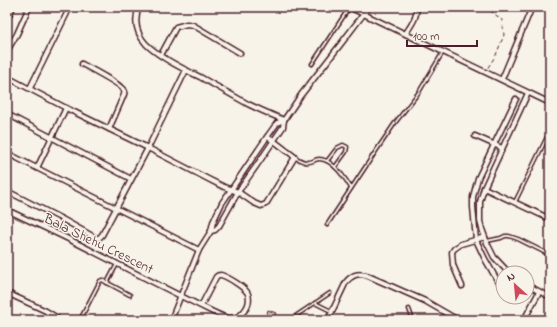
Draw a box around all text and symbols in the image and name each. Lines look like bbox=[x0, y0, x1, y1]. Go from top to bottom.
scale bar bbox=[407, 22, 477, 48]
text: 100 m bbox=[413, 28, 440, 46]
street label: Bala Shehu Crescent bbox=[39, 208, 157, 280]
north arrow bbox=[495, 265, 535, 305]
text: N bbox=[504, 268, 518, 286]

